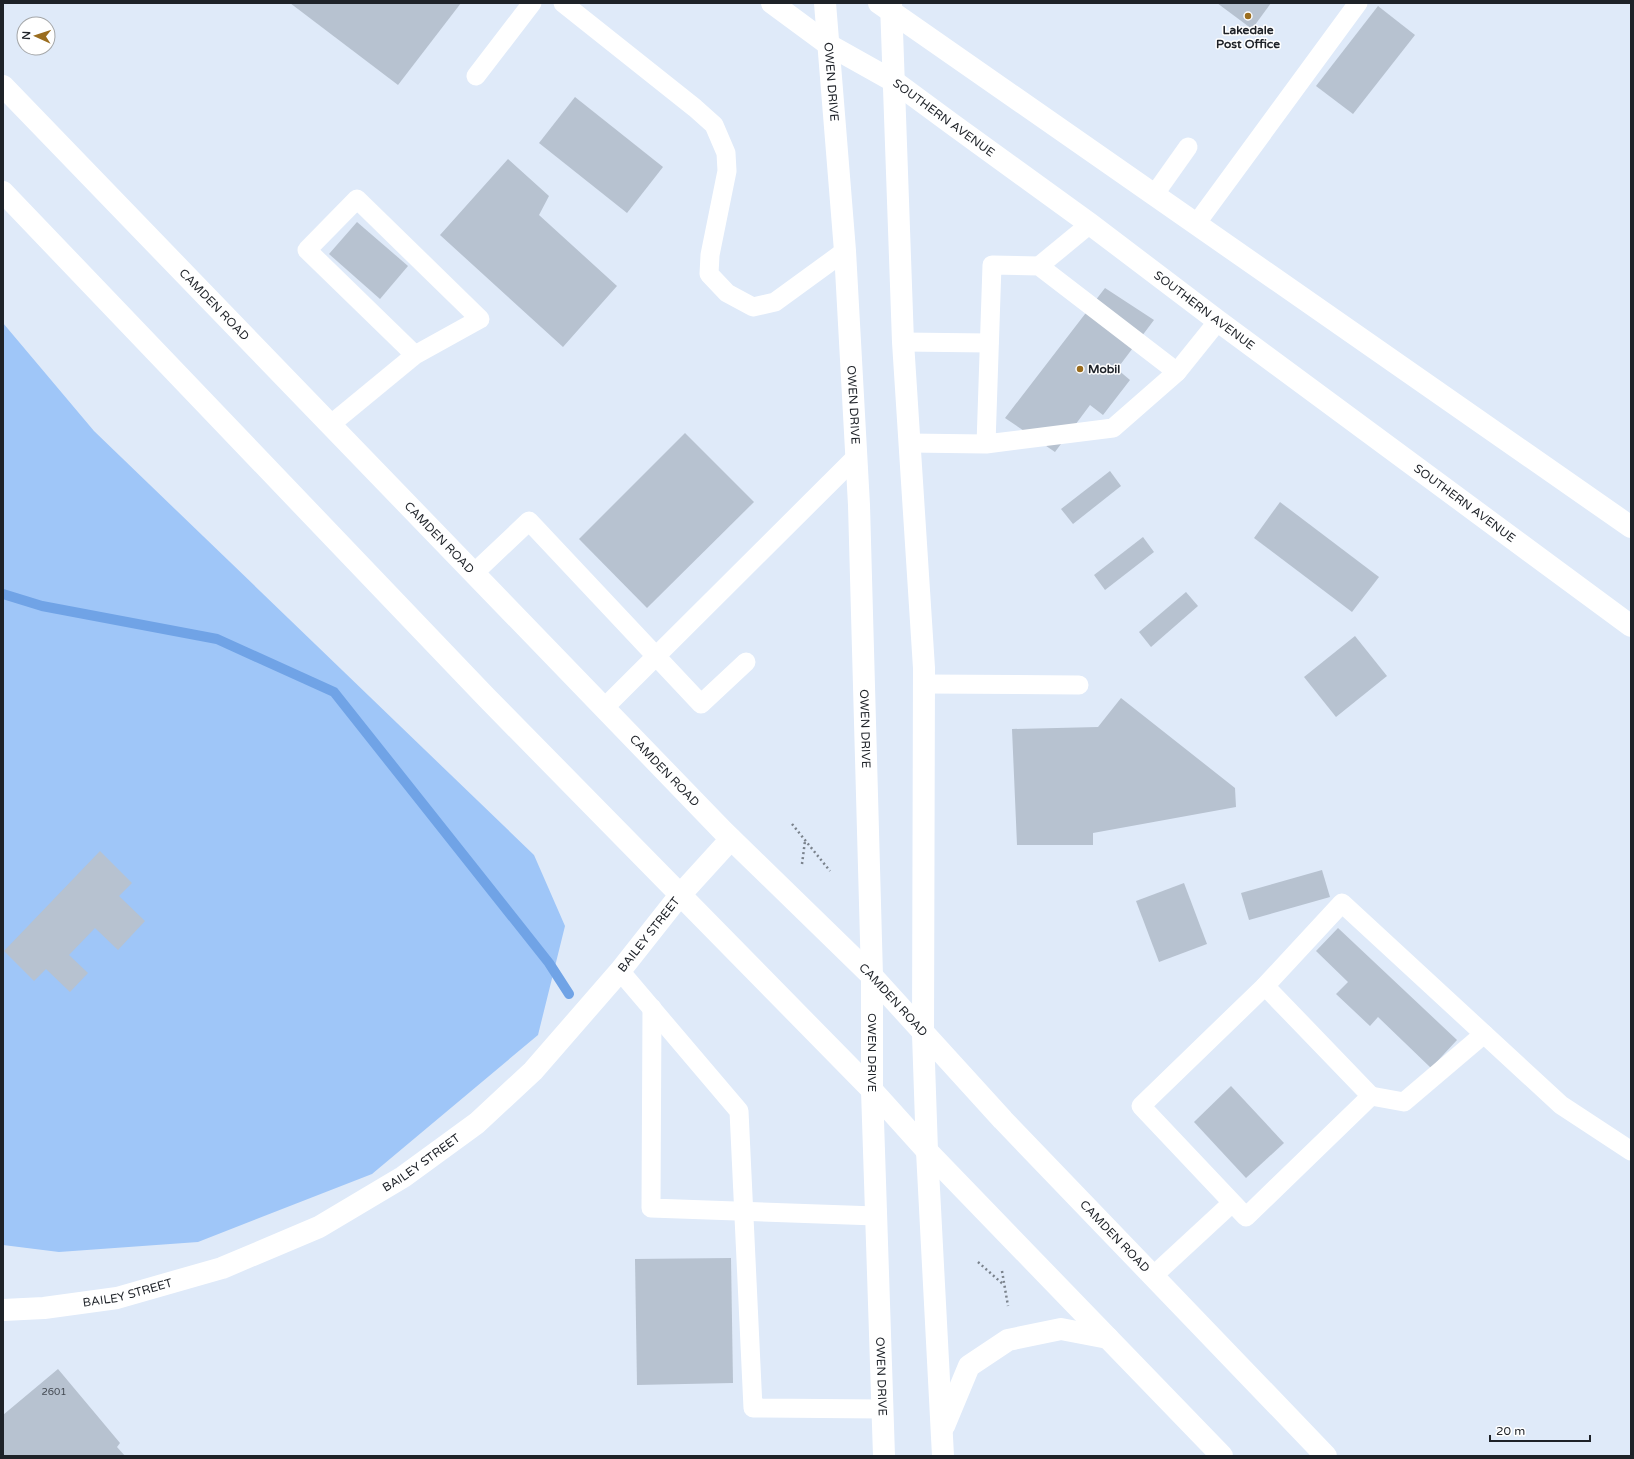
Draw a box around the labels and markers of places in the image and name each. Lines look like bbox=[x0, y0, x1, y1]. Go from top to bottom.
marker: Lakedale Post Office bbox=[1243, 11, 1253, 21]
place label: Lakedale Post Office bbox=[1216, 23, 1280, 51]
place label: Mobil bbox=[1088, 362, 1120, 376]
marker: Mobil bbox=[1075, 364, 1085, 374]

